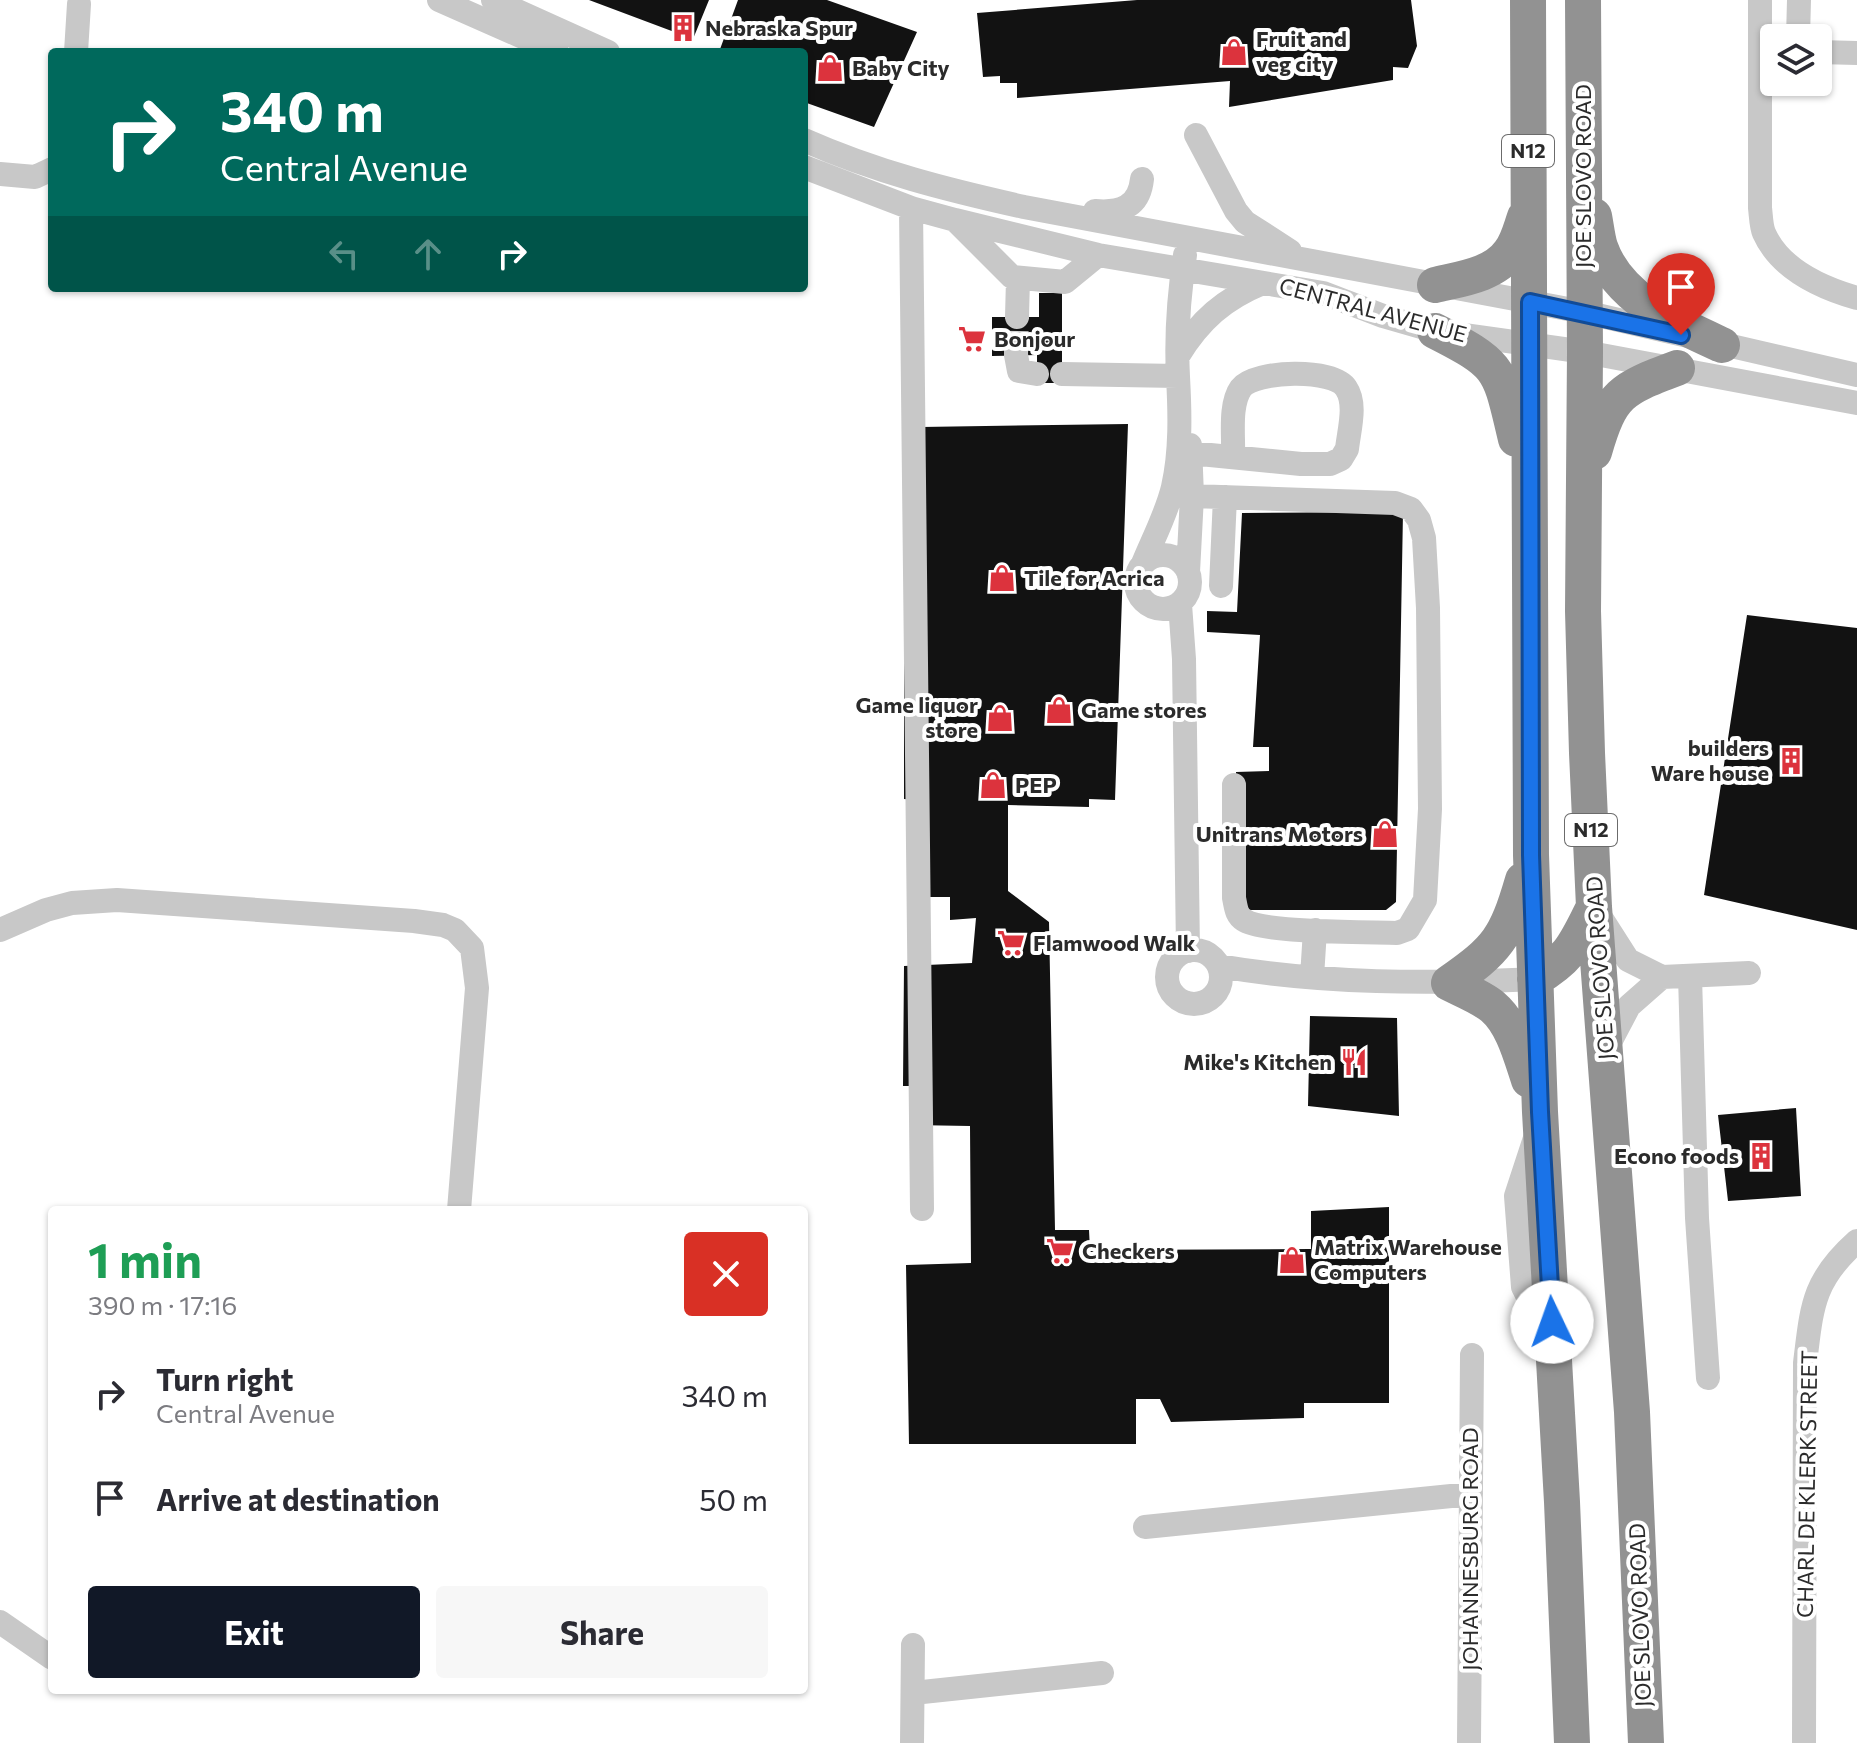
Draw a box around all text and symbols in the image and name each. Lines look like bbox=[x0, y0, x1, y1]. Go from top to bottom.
building icon: Nebraska Spur bbox=[668, 13, 698, 43]
place label: Nebraska Spur bbox=[705, 14, 853, 41]
map controls bbox=[1760, 24, 1832, 96]
button: layers bbox=[1760, 24, 1832, 96]
place label: Fruit and veg city bbox=[1256, 25, 1347, 77]
shop icon: Fruit and veg city bbox=[1219, 37, 1249, 67]
shop icon: Baby City bbox=[815, 53, 845, 83]
place label: Baby City bbox=[852, 54, 950, 81]
text: 340 m bbox=[220, 75, 384, 144]
icon: right bbox=[88, 80, 192, 184]
street label: JOE SLOVO ROAD bbox=[1569, 84, 1596, 268]
road number: N12 bbox=[1502, 135, 1554, 167]
text: Central Avenue bbox=[220, 144, 468, 188]
icon: left bbox=[322, 232, 366, 276]
icon: ahead bbox=[406, 232, 450, 276]
icon: right bbox=[490, 232, 534, 276]
pin bbox=[1647, 253, 1715, 335]
icon: arrive bbox=[1659, 265, 1703, 309]
street label: CENTRAL AVENUE bbox=[1276, 272, 1470, 348]
supermarket icon: Bonjour bbox=[957, 324, 987, 354]
place label: Bonjour bbox=[994, 325, 1075, 352]
shop icon: Tile for Acrica bbox=[987, 563, 1017, 593]
place label: Tile for Acrica bbox=[1024, 564, 1165, 591]
place label: Game liquor store bbox=[856, 691, 978, 743]
shop icon: Game stores bbox=[1044, 695, 1074, 725]
place label: Game stores bbox=[1081, 696, 1207, 723]
shop icon: Game liquor store bbox=[985, 703, 1015, 733]
place label: builders Ware house bbox=[1651, 734, 1769, 786]
building icon: builders Ware house bbox=[1776, 746, 1806, 776]
shop icon: PEP bbox=[978, 770, 1008, 800]
place label: PEP bbox=[1015, 771, 1057, 798]
road number: N12 bbox=[1565, 814, 1617, 846]
shop icon: Unitrans Motors bbox=[1370, 819, 1400, 849]
place label: Unitrans Motors bbox=[1196, 820, 1363, 847]
street label: JOE SLOVO ROAD bbox=[1580, 875, 1619, 1061]
supermarket icon: Flamwood Walk bbox=[996, 928, 1026, 958]
place label: Flamwood Walk bbox=[1033, 929, 1196, 956]
restaurant icon: Mike's Kitchen bbox=[1339, 1047, 1369, 1077]
place label: Mike's Kitchen bbox=[1183, 1048, 1332, 1075]
building icon: Econo foods bbox=[1746, 1141, 1776, 1171]
place label: Econo foods bbox=[1614, 1142, 1739, 1169]
text: 1 min bbox=[88, 1229, 202, 1288]
button: close bbox=[684, 1232, 768, 1316]
place label: Matrix Warehouse Computers bbox=[1314, 1233, 1502, 1285]
supermarket icon: Checkers bbox=[1045, 1236, 1075, 1266]
place label: Checkers bbox=[1082, 1237, 1175, 1264]
shop icon: Matrix Warehouse Computers bbox=[1277, 1245, 1307, 1275]
position arrow bbox=[1510, 1280, 1594, 1364]
text: 390 m · 17:16 bbox=[88, 1289, 237, 1320]
street label: CHARL DE KLERK STREET bbox=[1791, 1350, 1822, 1618]
text: Turn right bbox=[156, 1360, 293, 1397]
icon: right bbox=[88, 1372, 132, 1416]
text: 340 m bbox=[681, 1376, 768, 1413]
text: Central Avenue bbox=[156, 1397, 335, 1428]
street label: JOHANNESBURG ROAD bbox=[1456, 1427, 1483, 1671]
icon: arrive bbox=[88, 1476, 132, 1520]
text: Arrive at destination bbox=[156, 1480, 440, 1517]
text: 50 m bbox=[699, 1480, 768, 1517]
street label: JOE SLOVO ROAD bbox=[1623, 1523, 1656, 1708]
button: Exit bbox=[88, 1586, 420, 1678]
button: Share bbox=[436, 1586, 768, 1678]

